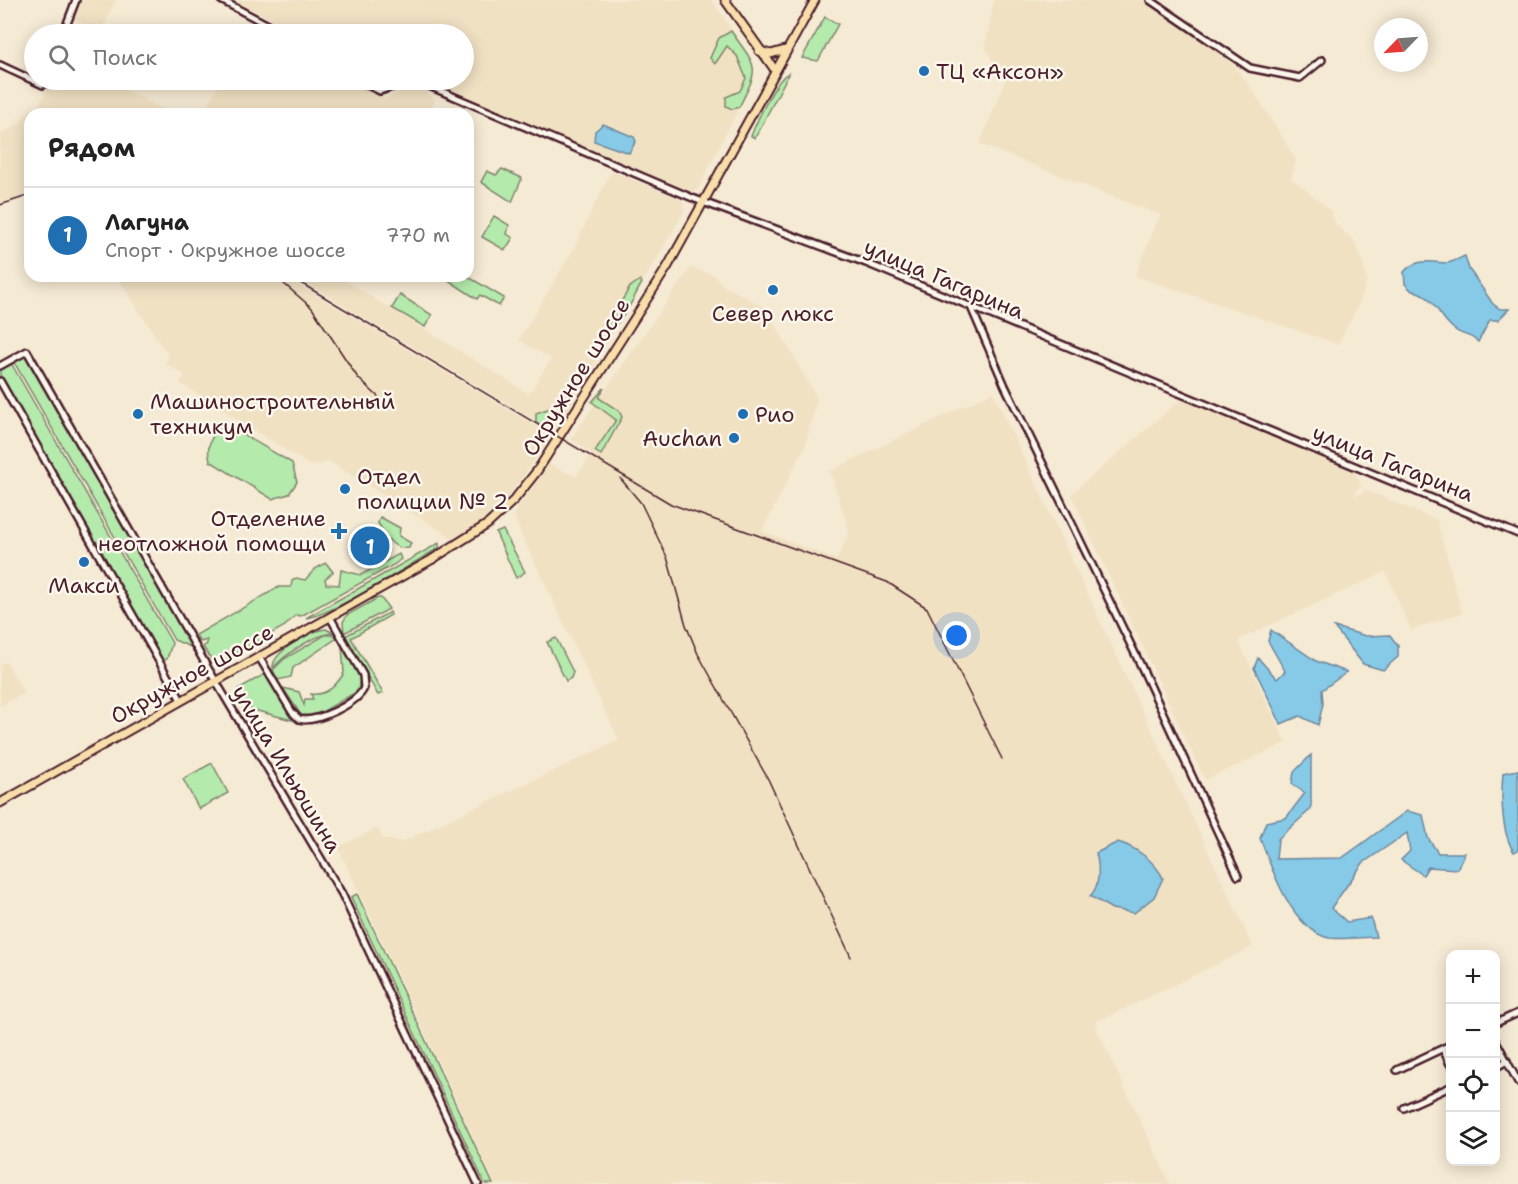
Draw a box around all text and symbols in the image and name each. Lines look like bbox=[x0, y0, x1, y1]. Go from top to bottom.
north arrow bbox=[1374, 18, 1428, 72]
search box bbox=[24, 24, 474, 90]
icon: search bbox=[45, 41, 78, 74]
text: Поиск bbox=[93, 43, 157, 72]
place label: ТЦ «Аксон» bbox=[936, 57, 1064, 86]
marker: ТЦ «Аксон» bbox=[917, 64, 931, 78]
text: Рядом bbox=[48, 130, 135, 165]
text: Лагуна bbox=[105, 208, 189, 237]
text: 1 bbox=[63, 222, 72, 248]
text: 770 m bbox=[386, 222, 450, 248]
street label: улица Гагарина bbox=[860, 232, 1029, 326]
text: Спорт · Окружное шоссе bbox=[105, 237, 346, 263]
marker: Север люкс bbox=[766, 283, 780, 297]
street label: Окружное шоссе bbox=[515, 292, 637, 462]
place label: Север люкс bbox=[712, 299, 834, 328]
place label: Машиностроительный техникум bbox=[150, 387, 395, 441]
place label: Рио bbox=[755, 400, 795, 429]
marker: Машиностроительный техникум bbox=[131, 407, 145, 421]
marker: Рио bbox=[736, 407, 750, 421]
street label: улица Гагарина bbox=[1308, 417, 1478, 509]
place label: Auchan bbox=[642, 424, 722, 453]
marker: Auchan bbox=[727, 431, 741, 445]
place label: Отдел полиции № 2 bbox=[357, 462, 508, 516]
marker: Отдел полиции № 2 bbox=[338, 482, 352, 496]
place label: Отделение неотложной помощи bbox=[98, 504, 326, 558]
marker: Отделение неотложной помощи bbox=[330, 522, 348, 540]
pin: 1 bbox=[350, 524, 389, 568]
marker: Макси bbox=[77, 555, 91, 569]
place label: Макси bbox=[48, 571, 120, 600]
street label: Окружное шоссе bbox=[105, 617, 279, 731]
your location bbox=[942, 621, 971, 650]
street label: улица Ильюшина bbox=[225, 680, 349, 859]
map controls bbox=[1446, 950, 1500, 1166]
button: + bbox=[1446, 950, 1500, 1004]
button: − bbox=[1446, 1004, 1500, 1058]
button: locate bbox=[1446, 1058, 1500, 1112]
button: layers bbox=[1446, 1112, 1500, 1166]

